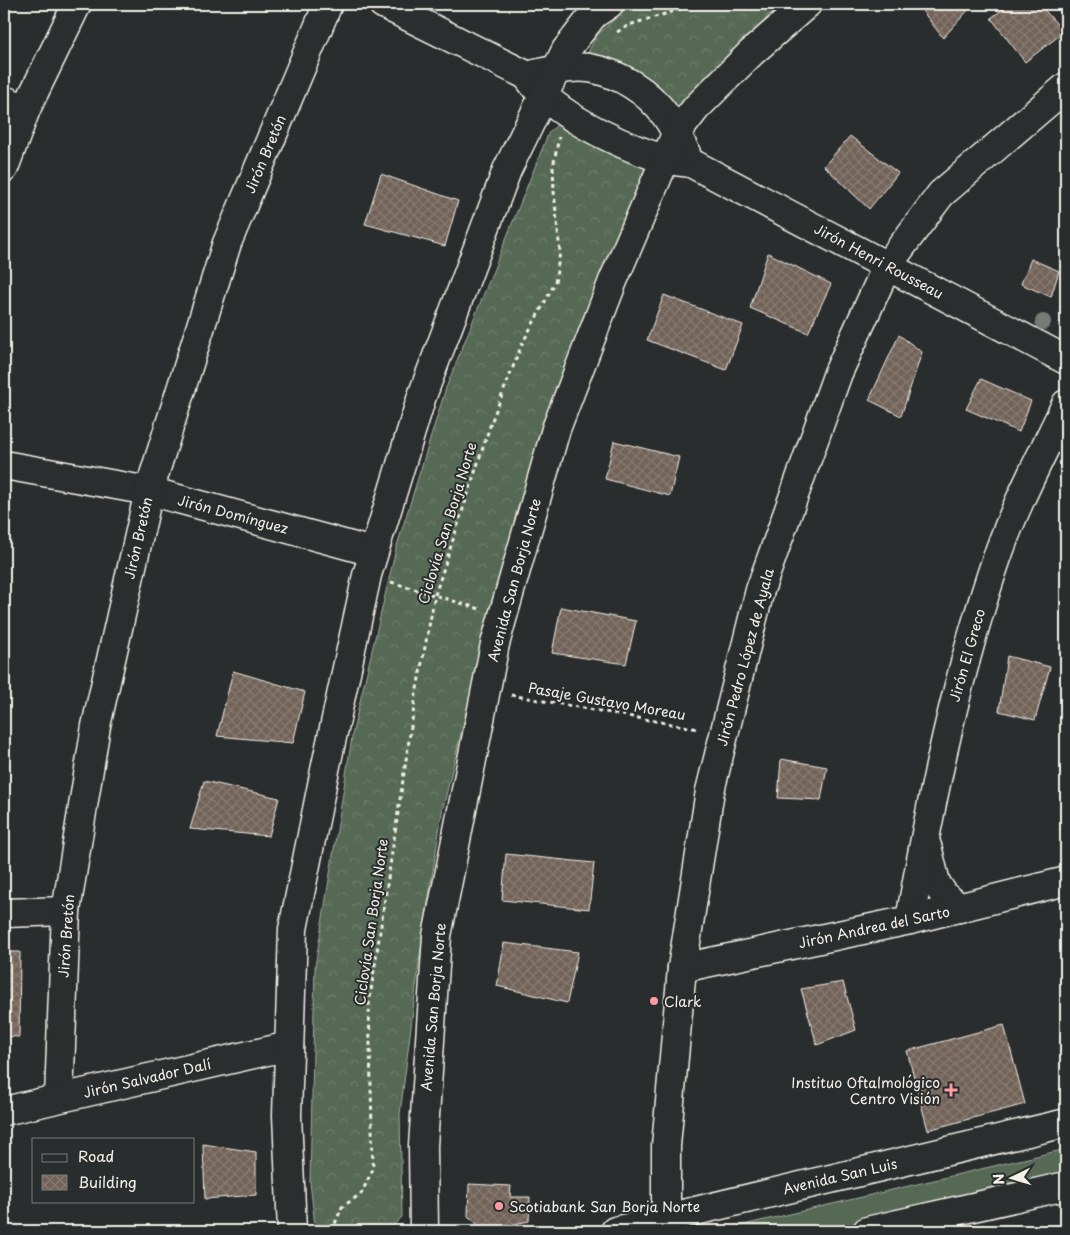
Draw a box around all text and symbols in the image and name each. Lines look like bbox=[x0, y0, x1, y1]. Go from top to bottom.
street label: Jirón Bretón bbox=[239, 111, 291, 197]
street label: Jirón Henri Rousseau bbox=[811, 218, 947, 304]
street label: Ciclovía San Borja Norte bbox=[412, 440, 482, 606]
street label: Jirón Domínguez bbox=[175, 489, 291, 539]
street label: Jirón Bretón bbox=[118, 495, 158, 581]
street label: Avenida San Borja Norte bbox=[482, 496, 546, 664]
street label: Jirón Pedro López de Ayala bbox=[711, 566, 779, 748]
street label: Jirón El Greco bbox=[944, 606, 990, 704]
street label: Pasaje Gustavo Moreau bbox=[527, 677, 687, 725]
street label: Ciclovía San Borja Norte bbox=[349, 837, 393, 1007]
street label: Jirón Bretón bbox=[53, 894, 79, 978]
street label: Jirón Andrea del Sarto bbox=[796, 901, 952, 953]
street label: Avenida San Borja Norte bbox=[415, 922, 451, 1092]
place label: Clark bbox=[664, 991, 702, 1012]
marker: Clark bbox=[648, 995, 660, 1007]
street label: Jirón Salvador Dalí bbox=[81, 1053, 213, 1103]
place label: Instituo Oftalmológico Centro Visión bbox=[791, 1072, 940, 1109]
marker: Instituo Oftalmológico Centro Visión bbox=[944, 1083, 958, 1097]
legend bbox=[32, 1138, 195, 1202]
text: Road bbox=[78, 1144, 114, 1167]
north arrow bbox=[988, 1152, 1038, 1202]
street label: Avenida San Luis bbox=[781, 1153, 899, 1199]
text: Building bbox=[78, 1170, 137, 1193]
text: N bbox=[988, 1173, 1009, 1186]
place label: Scotiabank San Borja Norte bbox=[509, 1196, 700, 1217]
marker: Scotiabank San Borja Norte bbox=[493, 1200, 505, 1212]

